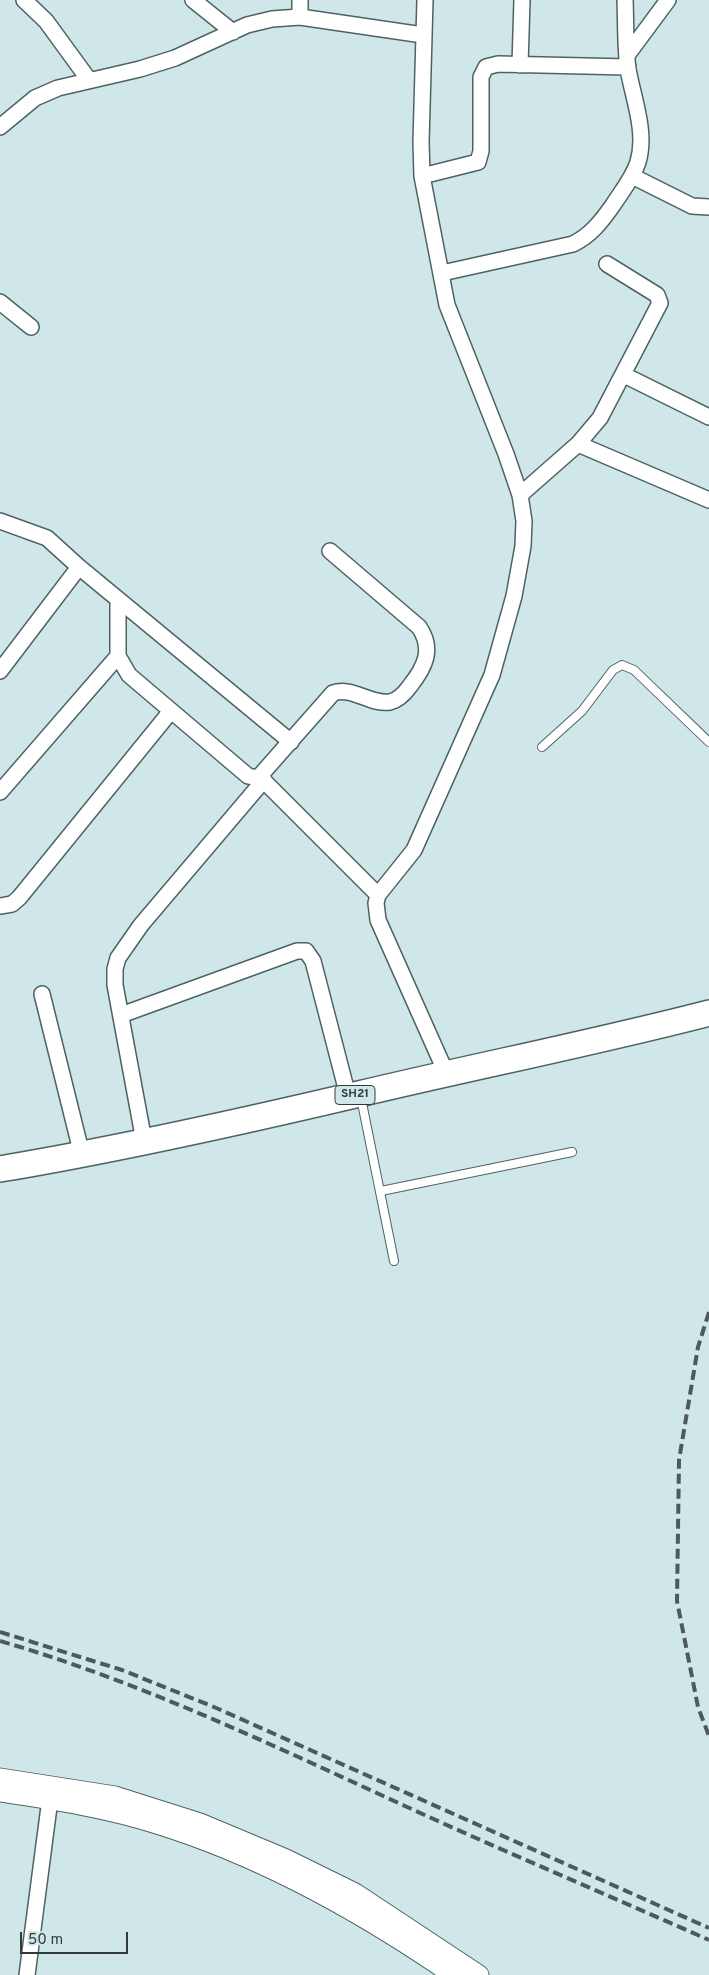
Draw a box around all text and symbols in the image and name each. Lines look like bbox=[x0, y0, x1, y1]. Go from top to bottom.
road number: SH21 bbox=[335, 1086, 375, 1104]
scale bar bbox=[22, 1922, 130, 1954]
text: 50 m bbox=[28, 1931, 63, 1950]

